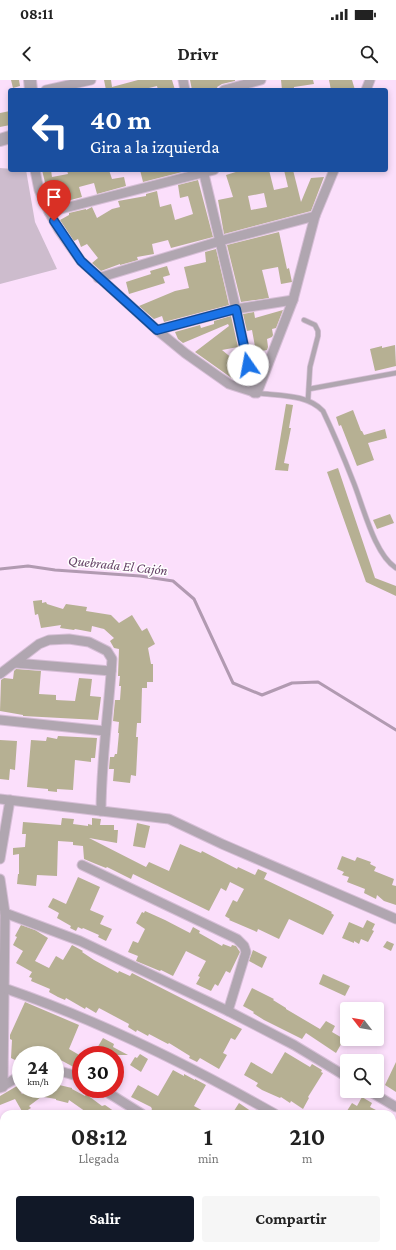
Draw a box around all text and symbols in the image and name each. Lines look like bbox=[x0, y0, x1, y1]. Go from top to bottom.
text: 08:11 bbox=[20, 6, 53, 22]
icon: back bbox=[16, 43, 38, 65]
icon: search bbox=[358, 43, 380, 65]
text: Drivr bbox=[178, 44, 218, 64]
icon: left bbox=[24, 104, 76, 156]
text: 40 m bbox=[90, 104, 151, 135]
text: Gira a la izquierda bbox=[90, 137, 220, 157]
pin bbox=[37, 180, 71, 221]
icon: arrive bbox=[43, 186, 65, 208]
position arrow bbox=[227, 344, 269, 386]
water label: Quebrada El Cajón bbox=[67, 552, 168, 579]
north arrow bbox=[340, 1002, 384, 1046]
map controls bbox=[340, 1002, 384, 1098]
speed limit sign: 30 bbox=[72, 1046, 124, 1098]
button: search bbox=[340, 1054, 384, 1098]
text: 24 bbox=[28, 1056, 48, 1078]
text: km/h bbox=[27, 1076, 49, 1087]
text: 08:12 bbox=[71, 1123, 127, 1150]
text: 1 bbox=[204, 1123, 213, 1150]
text: 210 bbox=[289, 1123, 325, 1150]
text: Llegada bbox=[79, 1151, 119, 1166]
text: min bbox=[198, 1151, 219, 1166]
text: m bbox=[302, 1151, 313, 1166]
button: Salir bbox=[16, 1196, 194, 1242]
button: Compartir bbox=[202, 1196, 380, 1242]

